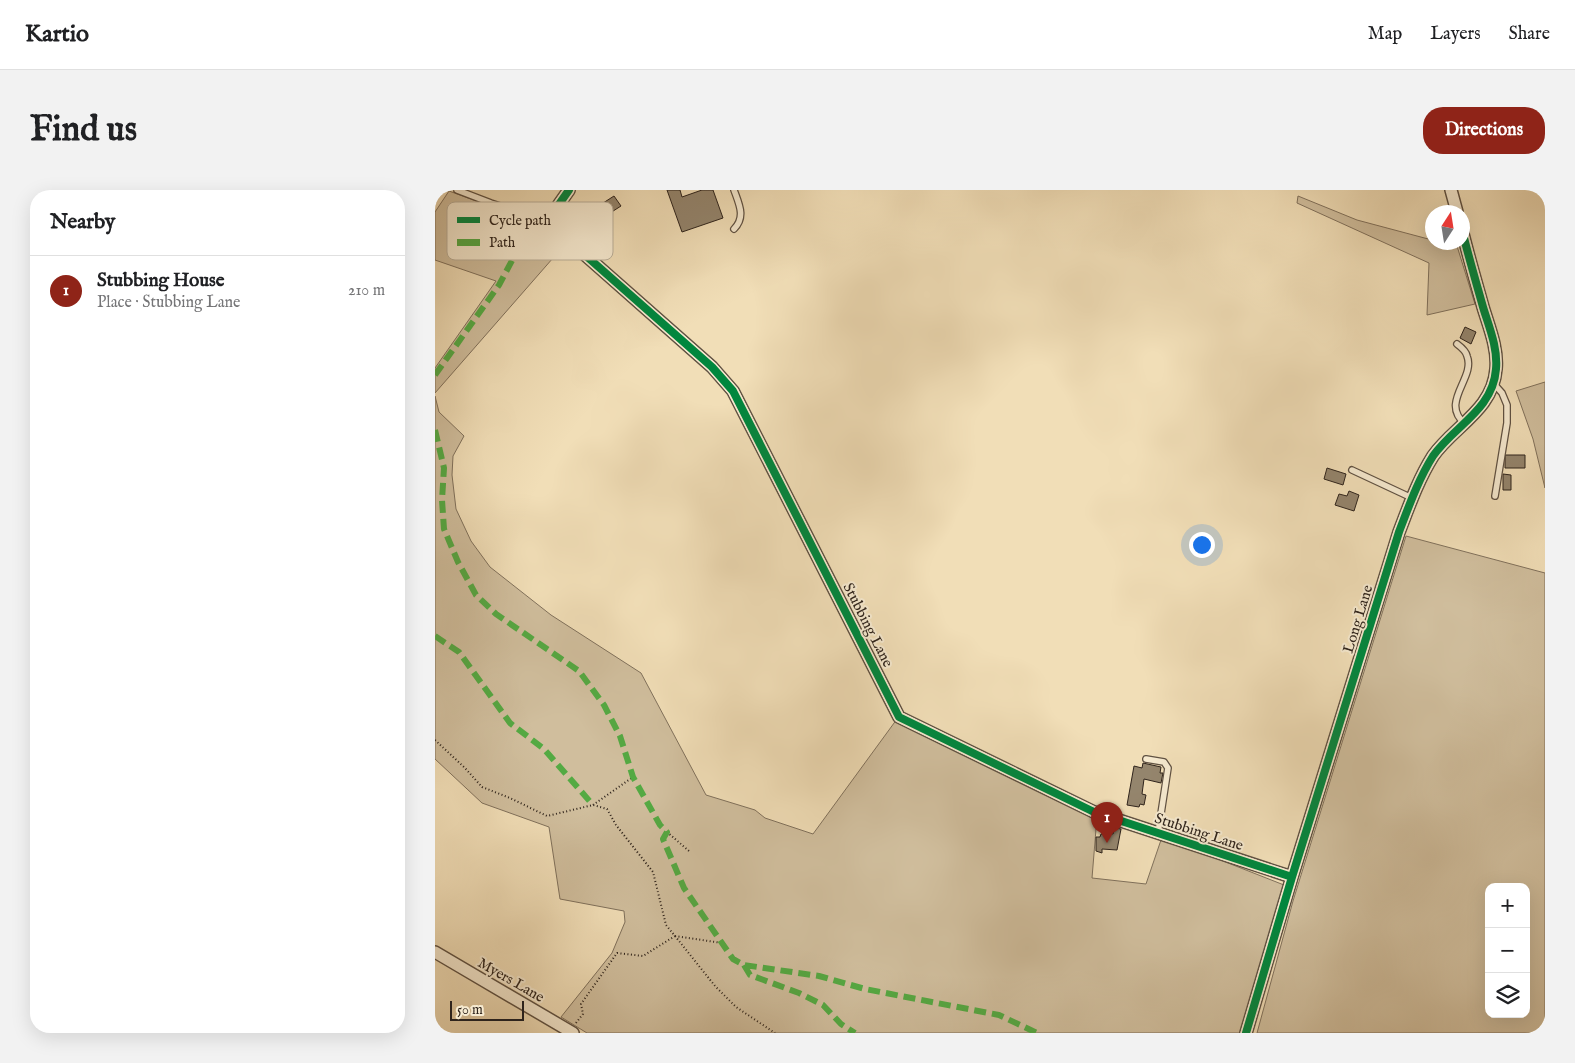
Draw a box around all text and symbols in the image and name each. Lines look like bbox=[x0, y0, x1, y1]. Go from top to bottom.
text: Kartio bbox=[25, 19, 89, 50]
text: Map bbox=[1368, 23, 1402, 46]
text: Layers bbox=[1430, 23, 1481, 46]
text: Share bbox=[1509, 23, 1550, 46]
button: Directions bbox=[1423, 107, 1545, 154]
text: Find us bbox=[30, 108, 137, 153]
legend bbox=[447, 202, 613, 260]
north arrow bbox=[1425, 205, 1470, 250]
text: Nearby bbox=[50, 209, 115, 236]
text: Cycle path bbox=[489, 212, 551, 230]
text: Path bbox=[489, 234, 516, 252]
text: Stubbing House bbox=[97, 269, 224, 293]
text: 1 bbox=[63, 281, 69, 301]
text: 210 m bbox=[348, 281, 385, 301]
text: Place · Stubbing Lane bbox=[97, 293, 240, 313]
your location bbox=[1189, 532, 1215, 558]
street label: Stubbing Lane bbox=[839, 580, 897, 670]
street label: Long Lane bbox=[1339, 583, 1377, 655]
pin: 1 bbox=[1091, 802, 1123, 843]
street label: Stubbing Lane bbox=[1152, 809, 1246, 855]
map controls bbox=[1485, 883, 1530, 1018]
button: + bbox=[1485, 883, 1530, 928]
button: − bbox=[1485, 928, 1530, 973]
street label: Myers Lane bbox=[474, 953, 548, 1007]
button: layers bbox=[1485, 973, 1530, 1018]
scale bar bbox=[450, 998, 524, 1021]
text: 50 m bbox=[457, 1001, 483, 1019]

